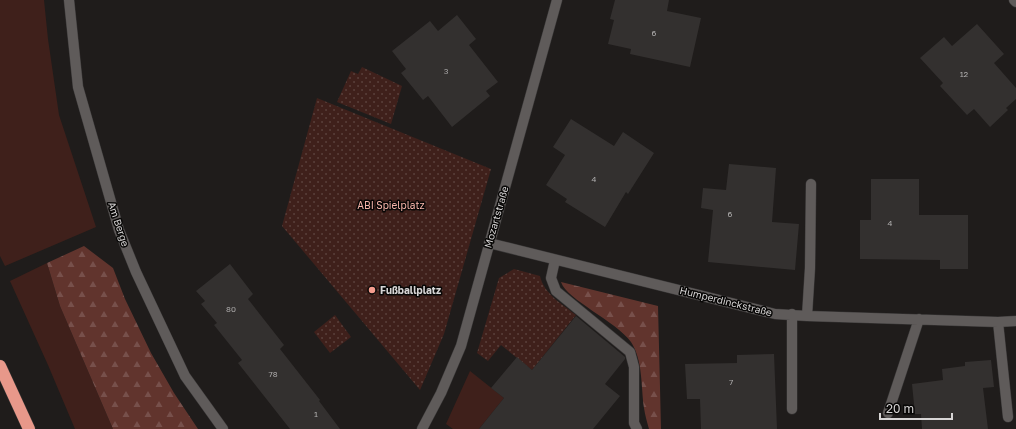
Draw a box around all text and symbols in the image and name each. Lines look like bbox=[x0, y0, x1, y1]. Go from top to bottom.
house number: 6 bbox=[652, 28, 657, 38]
house number: 3 bbox=[444, 66, 449, 76]
house number: 12 bbox=[960, 69, 969, 79]
house number: 4 bbox=[592, 174, 597, 184]
street label: Mozartstraße bbox=[481, 184, 511, 249]
park label: ABI Spielplatz bbox=[357, 199, 425, 211]
street label: Am Berge bbox=[106, 200, 132, 248]
house number: 6 bbox=[728, 209, 733, 219]
house number: 4 bbox=[888, 218, 893, 228]
place label: Fußballplatz bbox=[380, 284, 441, 296]
street label: Humperdinckstraße bbox=[679, 284, 774, 318]
marker: Fußballplatz bbox=[367, 285, 377, 295]
house number: 80 bbox=[226, 304, 236, 314]
house number: 78 bbox=[268, 369, 278, 379]
house number: 7 bbox=[729, 377, 733, 387]
scale bar bbox=[880, 395, 952, 421]
text: 20 m bbox=[886, 401, 914, 416]
house number: 1 bbox=[314, 409, 318, 419]

